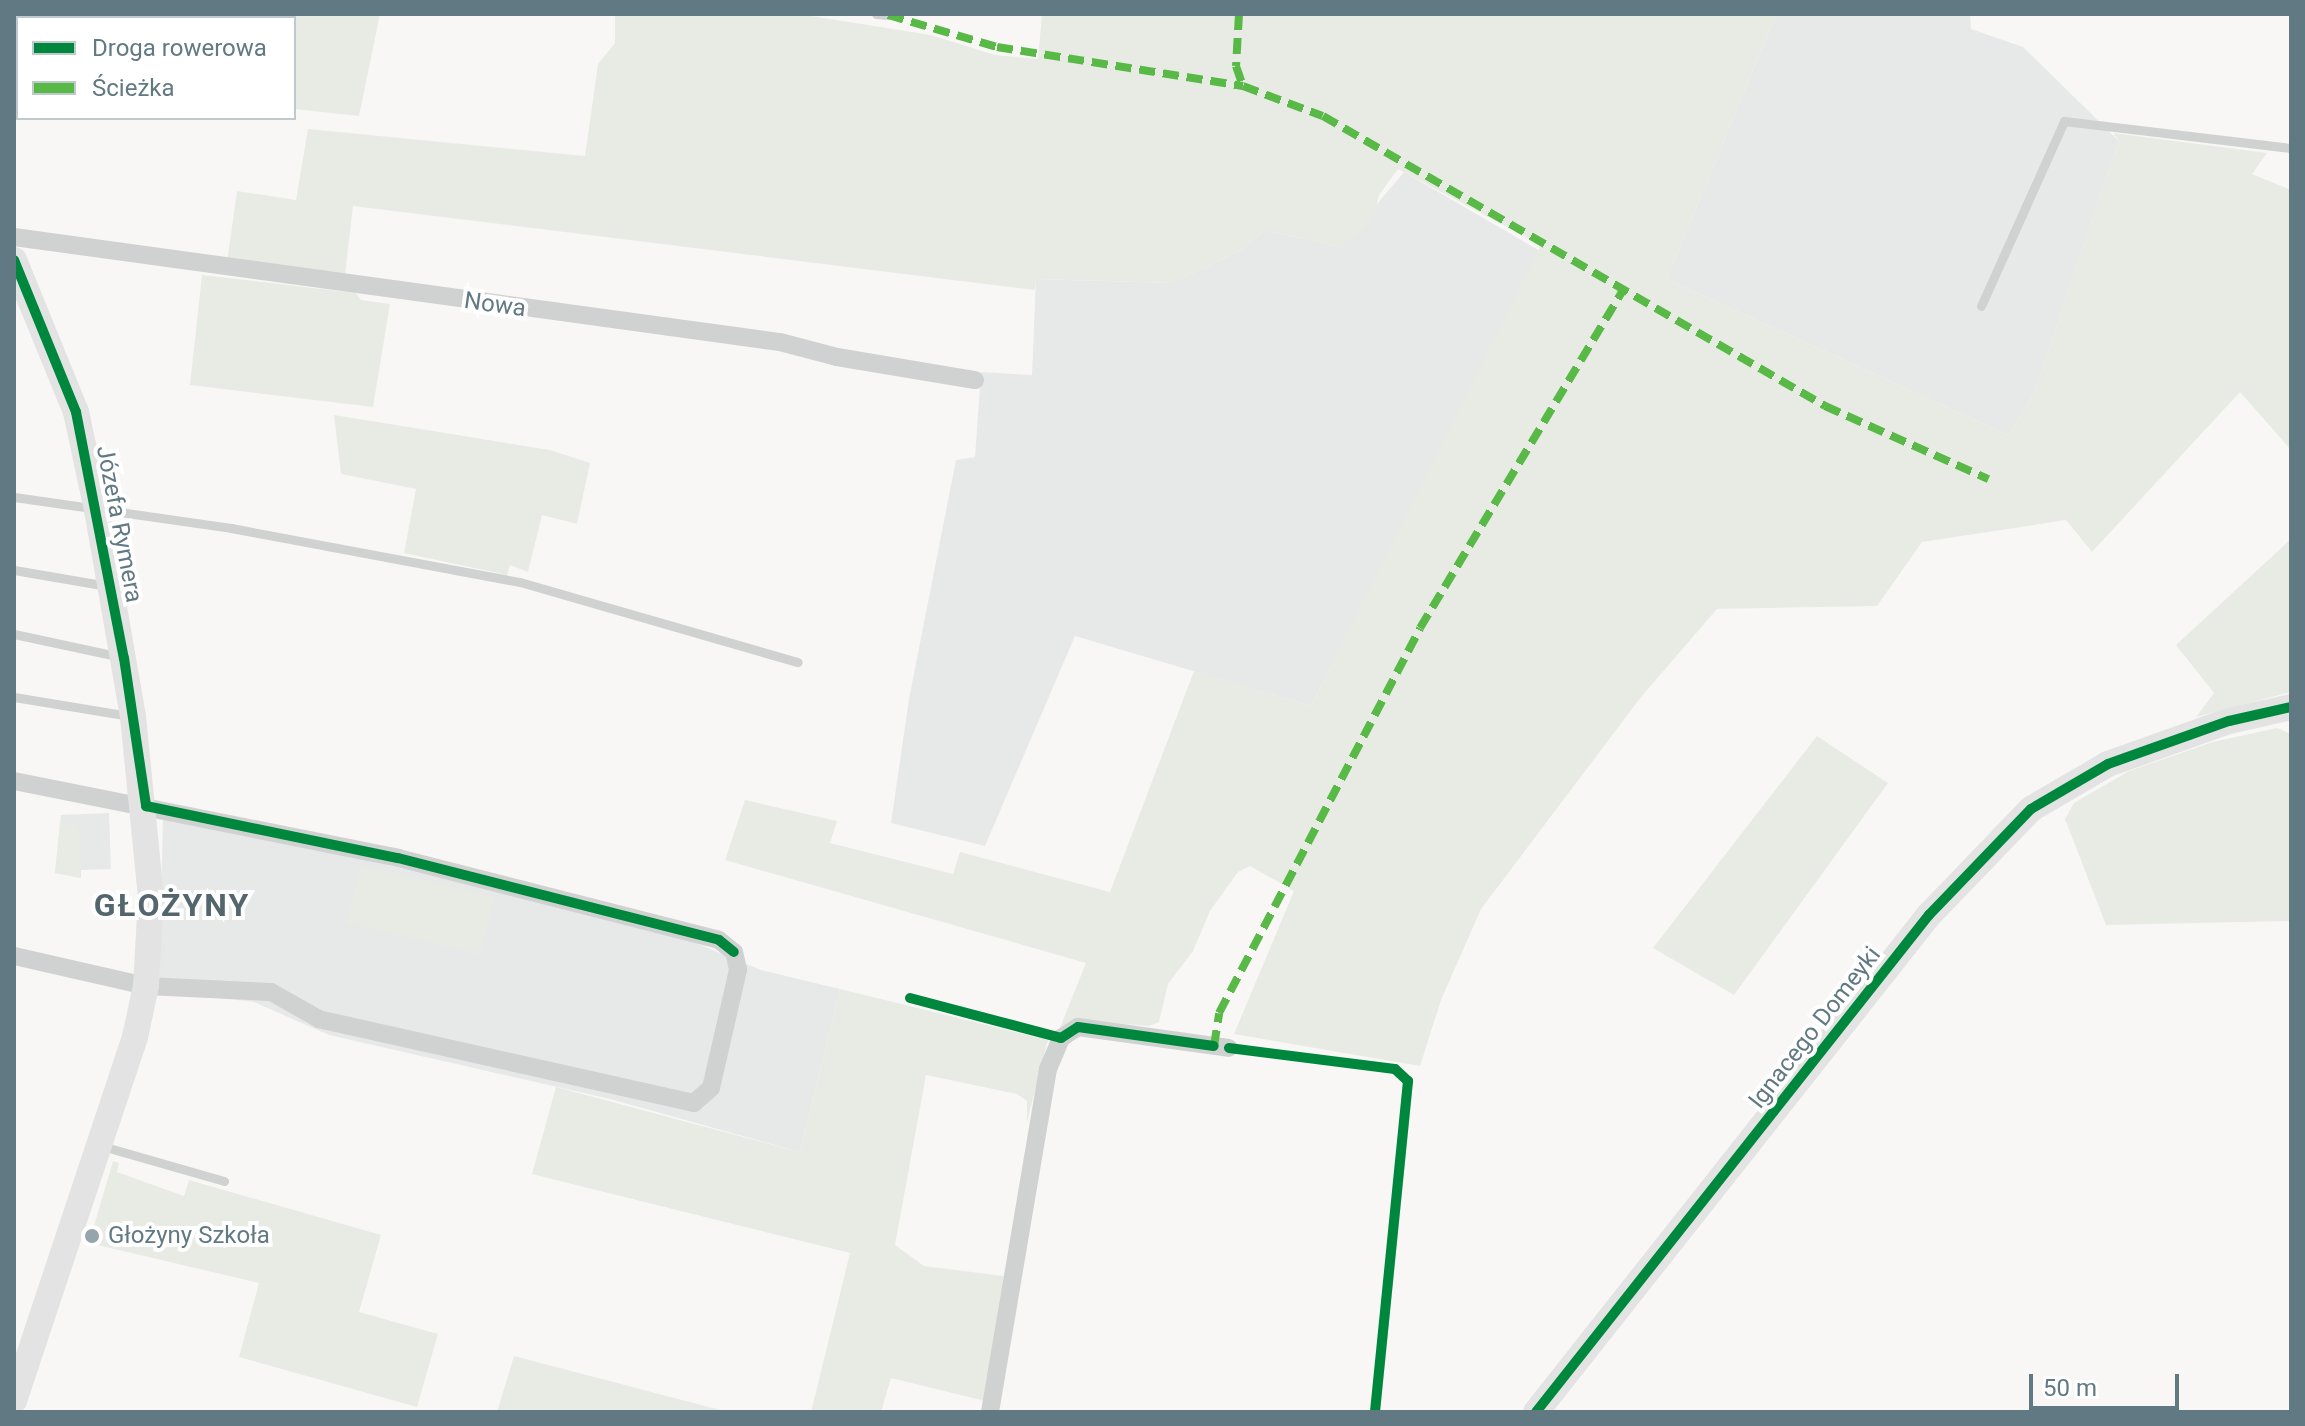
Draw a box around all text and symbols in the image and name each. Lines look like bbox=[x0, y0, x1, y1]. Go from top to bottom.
legend bbox=[16, 16, 296, 120]
text: Droga rowerowa bbox=[92, 34, 267, 62]
text: Ścieżka bbox=[92, 74, 175, 102]
street label: Nowa bbox=[462, 286, 528, 324]
street label: Józefa Rymera bbox=[90, 443, 148, 605]
district label: GŁOŻYNY bbox=[94, 886, 250, 924]
street label: Ignacego Domeyki bbox=[1743, 941, 1887, 1115]
place label: Głożyny Szkoła bbox=[108, 1222, 270, 1250]
marker: Głożyny Szkoła bbox=[83, 1227, 101, 1245]
scale bar bbox=[2033, 1358, 2183, 1408]
text: 50 m bbox=[2043, 1374, 2097, 1402]

